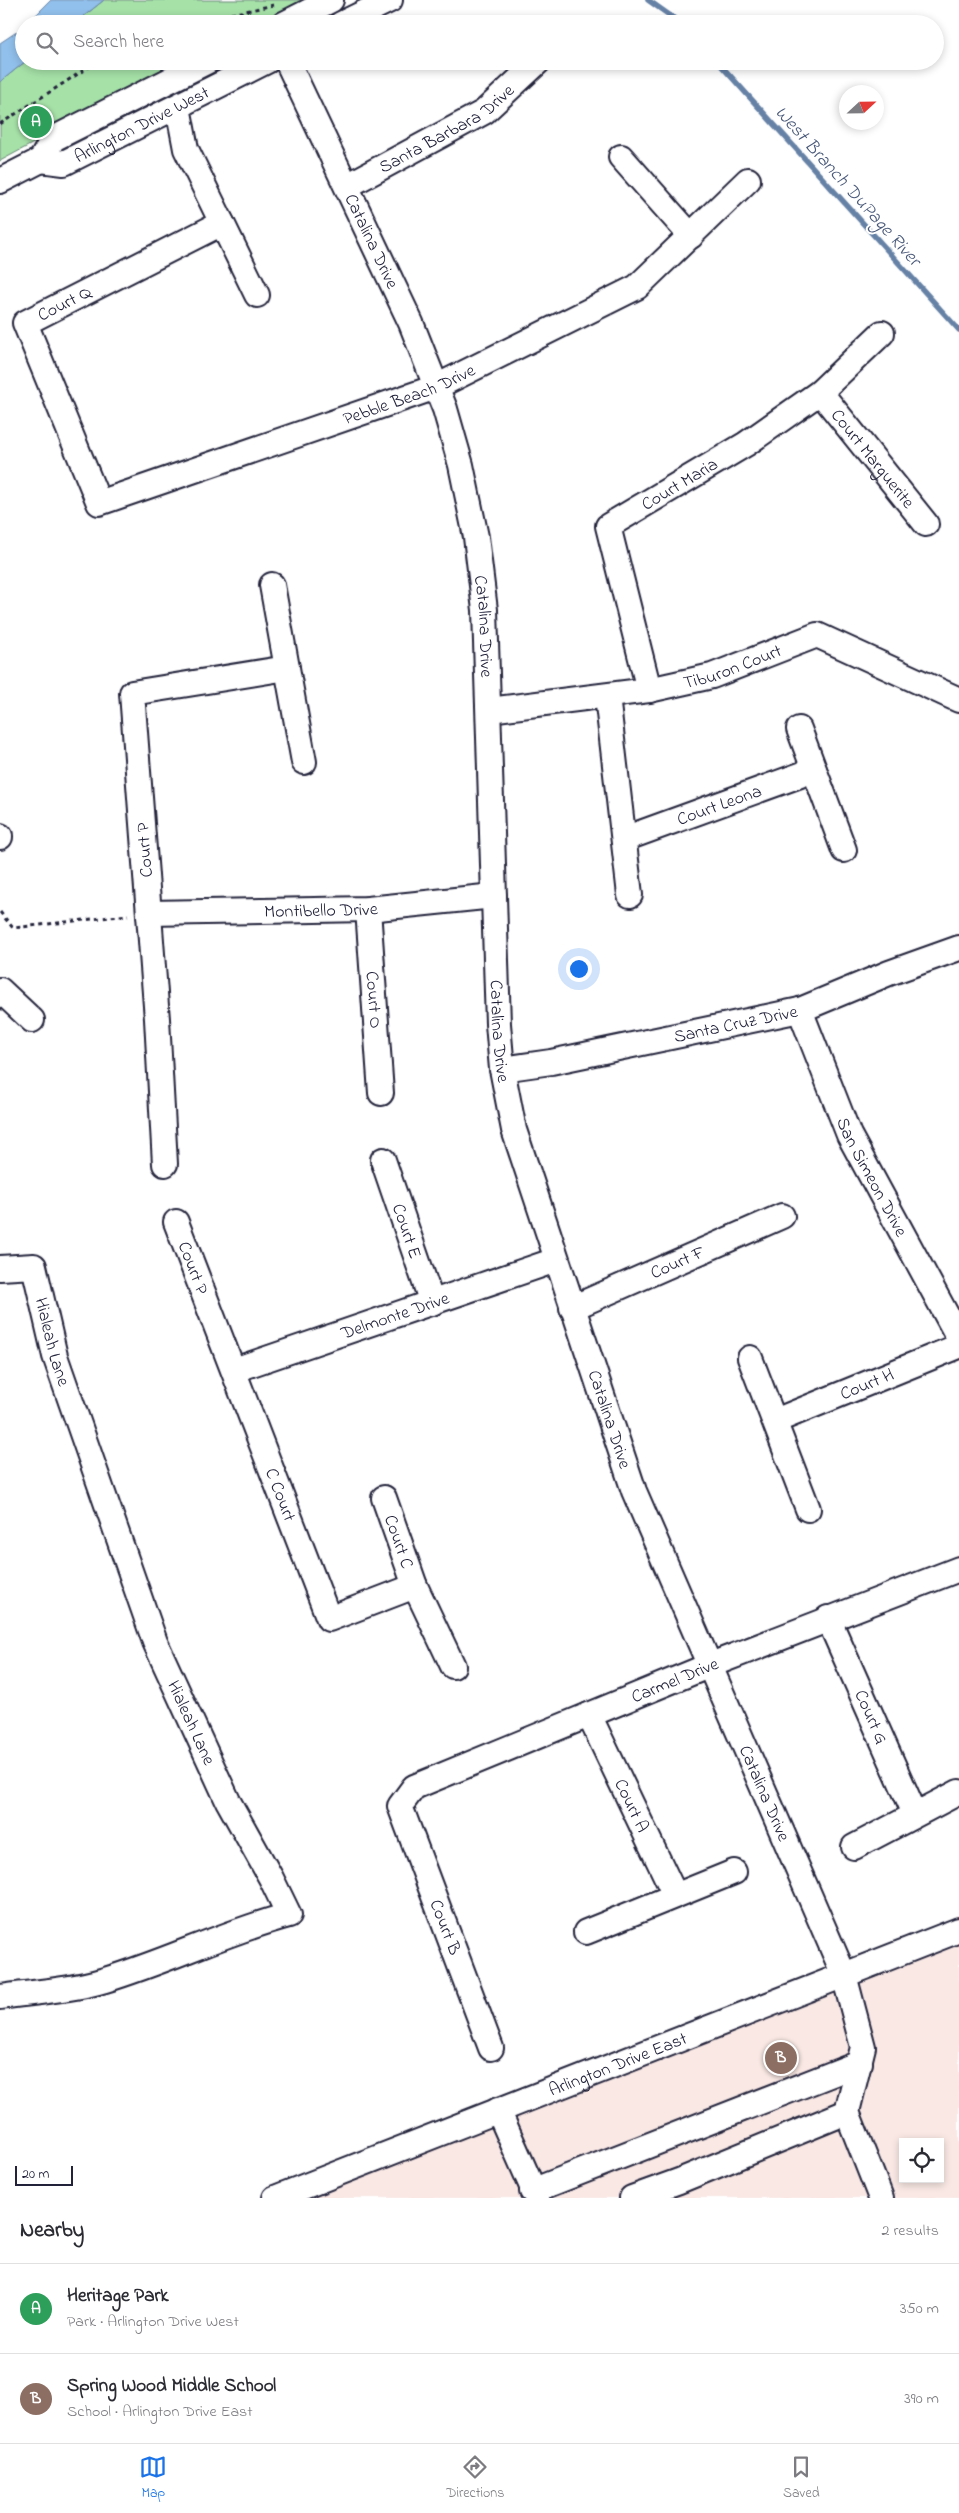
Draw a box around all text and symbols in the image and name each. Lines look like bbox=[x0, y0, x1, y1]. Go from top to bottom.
search box bbox=[15, 15, 944, 70]
icon: search bbox=[33, 29, 61, 57]
text: Search here bbox=[73, 29, 164, 56]
street label: Santa Barbara Drive bbox=[375, 78, 522, 181]
street label: Arlington Drive West bbox=[70, 81, 214, 171]
north arrow bbox=[839, 85, 884, 130]
water label: West Branch DuPage River bbox=[767, 101, 928, 275]
pin: A bbox=[20, 103, 52, 141]
street label: Catalina Drive bbox=[337, 190, 404, 294]
street label: Court Q bbox=[34, 280, 97, 329]
street label: Pebble Beach Drive bbox=[340, 358, 481, 433]
street label: Court Marguerite bbox=[824, 404, 920, 516]
street label: Court Maria bbox=[637, 452, 723, 518]
street label: Catalina Drive bbox=[466, 574, 498, 679]
street label: Tiburon Court bbox=[681, 639, 786, 697]
street label: Court Leona bbox=[674, 779, 766, 834]
street label: Court P bbox=[131, 821, 161, 878]
street label: Montibello Drive bbox=[264, 897, 380, 926]
your location bbox=[566, 956, 592, 982]
street label: Court O bbox=[357, 970, 387, 1030]
street label: Catalina Drive bbox=[482, 980, 516, 1086]
street label: Santa Cruz Drive bbox=[672, 1000, 801, 1051]
street label: San Simeon Drive bbox=[828, 1114, 913, 1243]
street label: Court E bbox=[384, 1201, 427, 1263]
street label: Court P bbox=[170, 1238, 214, 1299]
street label: Court F bbox=[647, 1240, 710, 1287]
street label: Delmonte Drive bbox=[337, 1286, 454, 1348]
street label: Hialeah Lane bbox=[27, 1295, 76, 1391]
street label: Court H bbox=[837, 1363, 898, 1408]
street label: Catalina Drive bbox=[580, 1367, 637, 1473]
street label: C Court bbox=[257, 1465, 301, 1526]
street label: Court C bbox=[376, 1512, 419, 1573]
street label: Carmel Drive bbox=[628, 1652, 724, 1711]
street label: Hialeah Lane bbox=[159, 1677, 221, 1771]
street label: Court G bbox=[847, 1686, 893, 1749]
street label: Catalina Drive bbox=[731, 1742, 796, 1847]
street label: Court A bbox=[606, 1775, 654, 1837]
street label: Court B bbox=[422, 1896, 467, 1959]
street label: Arlington Drive East bbox=[545, 2027, 691, 2104]
pin: B bbox=[765, 2039, 797, 2077]
map controls bbox=[899, 2138, 944, 2183]
button: locate bbox=[899, 2138, 944, 2183]
scale bar bbox=[15, 2163, 72, 2186]
text: 20 m bbox=[22, 2164, 49, 2185]
text: Nearby bbox=[20, 2216, 84, 2246]
text: 2 results bbox=[881, 2219, 939, 2243]
text: Heritage Park bbox=[67, 2283, 169, 2310]
text: A bbox=[31, 2297, 41, 2321]
text: 350 m bbox=[900, 2297, 939, 2321]
text: Park · Arlington Drive West bbox=[67, 2310, 239, 2334]
text: Spring Wood Middle School bbox=[67, 2373, 276, 2400]
text: B bbox=[31, 2387, 41, 2411]
text: 390 m bbox=[904, 2387, 939, 2411]
text: School · Arlington Drive East bbox=[67, 2400, 253, 2424]
tab: Map bbox=[139, 2453, 167, 2504]
tab: Directions bbox=[446, 2453, 504, 2504]
tab: Saved bbox=[783, 2453, 820, 2504]

